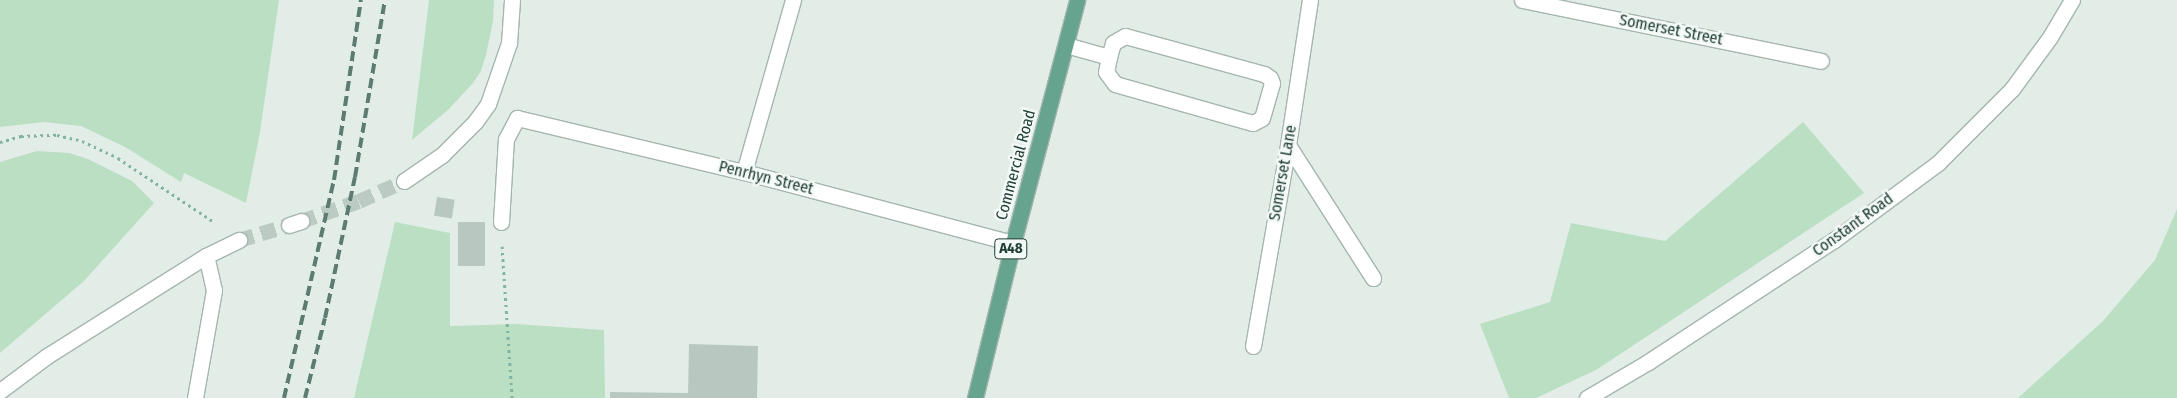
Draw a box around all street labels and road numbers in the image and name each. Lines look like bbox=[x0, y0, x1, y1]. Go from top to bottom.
street label: Somerset Street bbox=[1618, 11, 1724, 49]
street label: Commercial Road bbox=[992, 108, 1040, 222]
street label: Somerset Lane bbox=[1265, 124, 1301, 222]
street label: Penrhyn Street bbox=[717, 157, 815, 199]
street label: Constant Road bbox=[1809, 189, 1897, 261]
road number: A48 bbox=[994, 236, 1028, 262]

